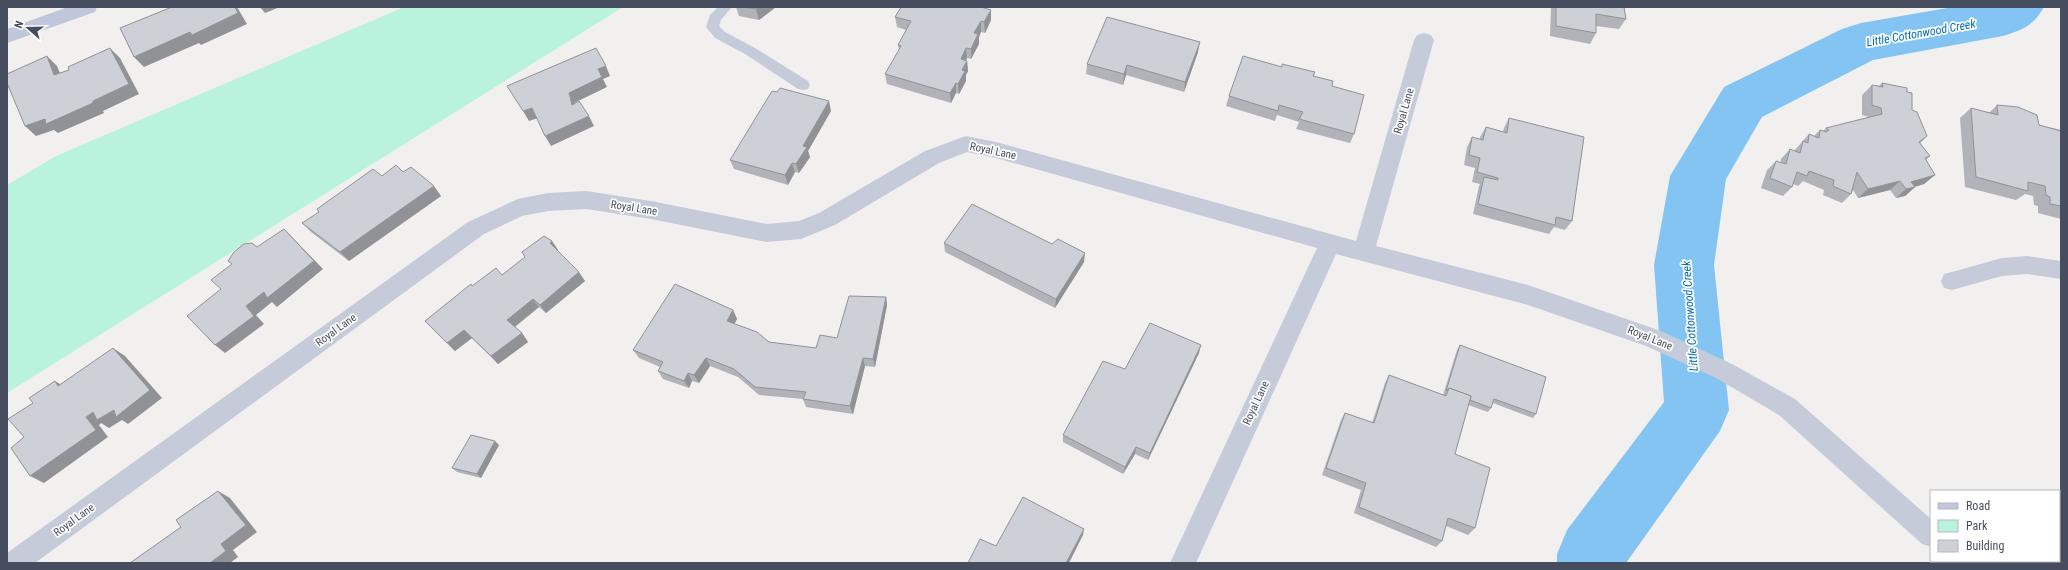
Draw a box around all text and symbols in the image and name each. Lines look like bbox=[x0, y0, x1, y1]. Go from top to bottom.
north arrow bbox=[8, 8, 48, 48]
water label: Little Cottonwood Creek bbox=[1865, 16, 1977, 49]
text: N bbox=[12, 19, 26, 30]
street label: Royal Lane bbox=[1391, 87, 1417, 135]
street label: Royal Lane bbox=[969, 140, 1017, 162]
street label: Royal Lane bbox=[610, 198, 658, 218]
water label: Little Cottonwood Creek bbox=[1679, 260, 1701, 372]
street label: Royal Lane bbox=[313, 311, 359, 349]
street label: Royal Lane bbox=[1626, 323, 1674, 353]
street label: Royal Lane bbox=[1240, 379, 1272, 427]
legend bbox=[1930, 490, 2060, 562]
text: Road bbox=[1966, 499, 1990, 513]
street label: Royal Lane bbox=[51, 501, 97, 539]
text: Park bbox=[1966, 519, 1988, 533]
text: Building bbox=[1966, 539, 2004, 553]

